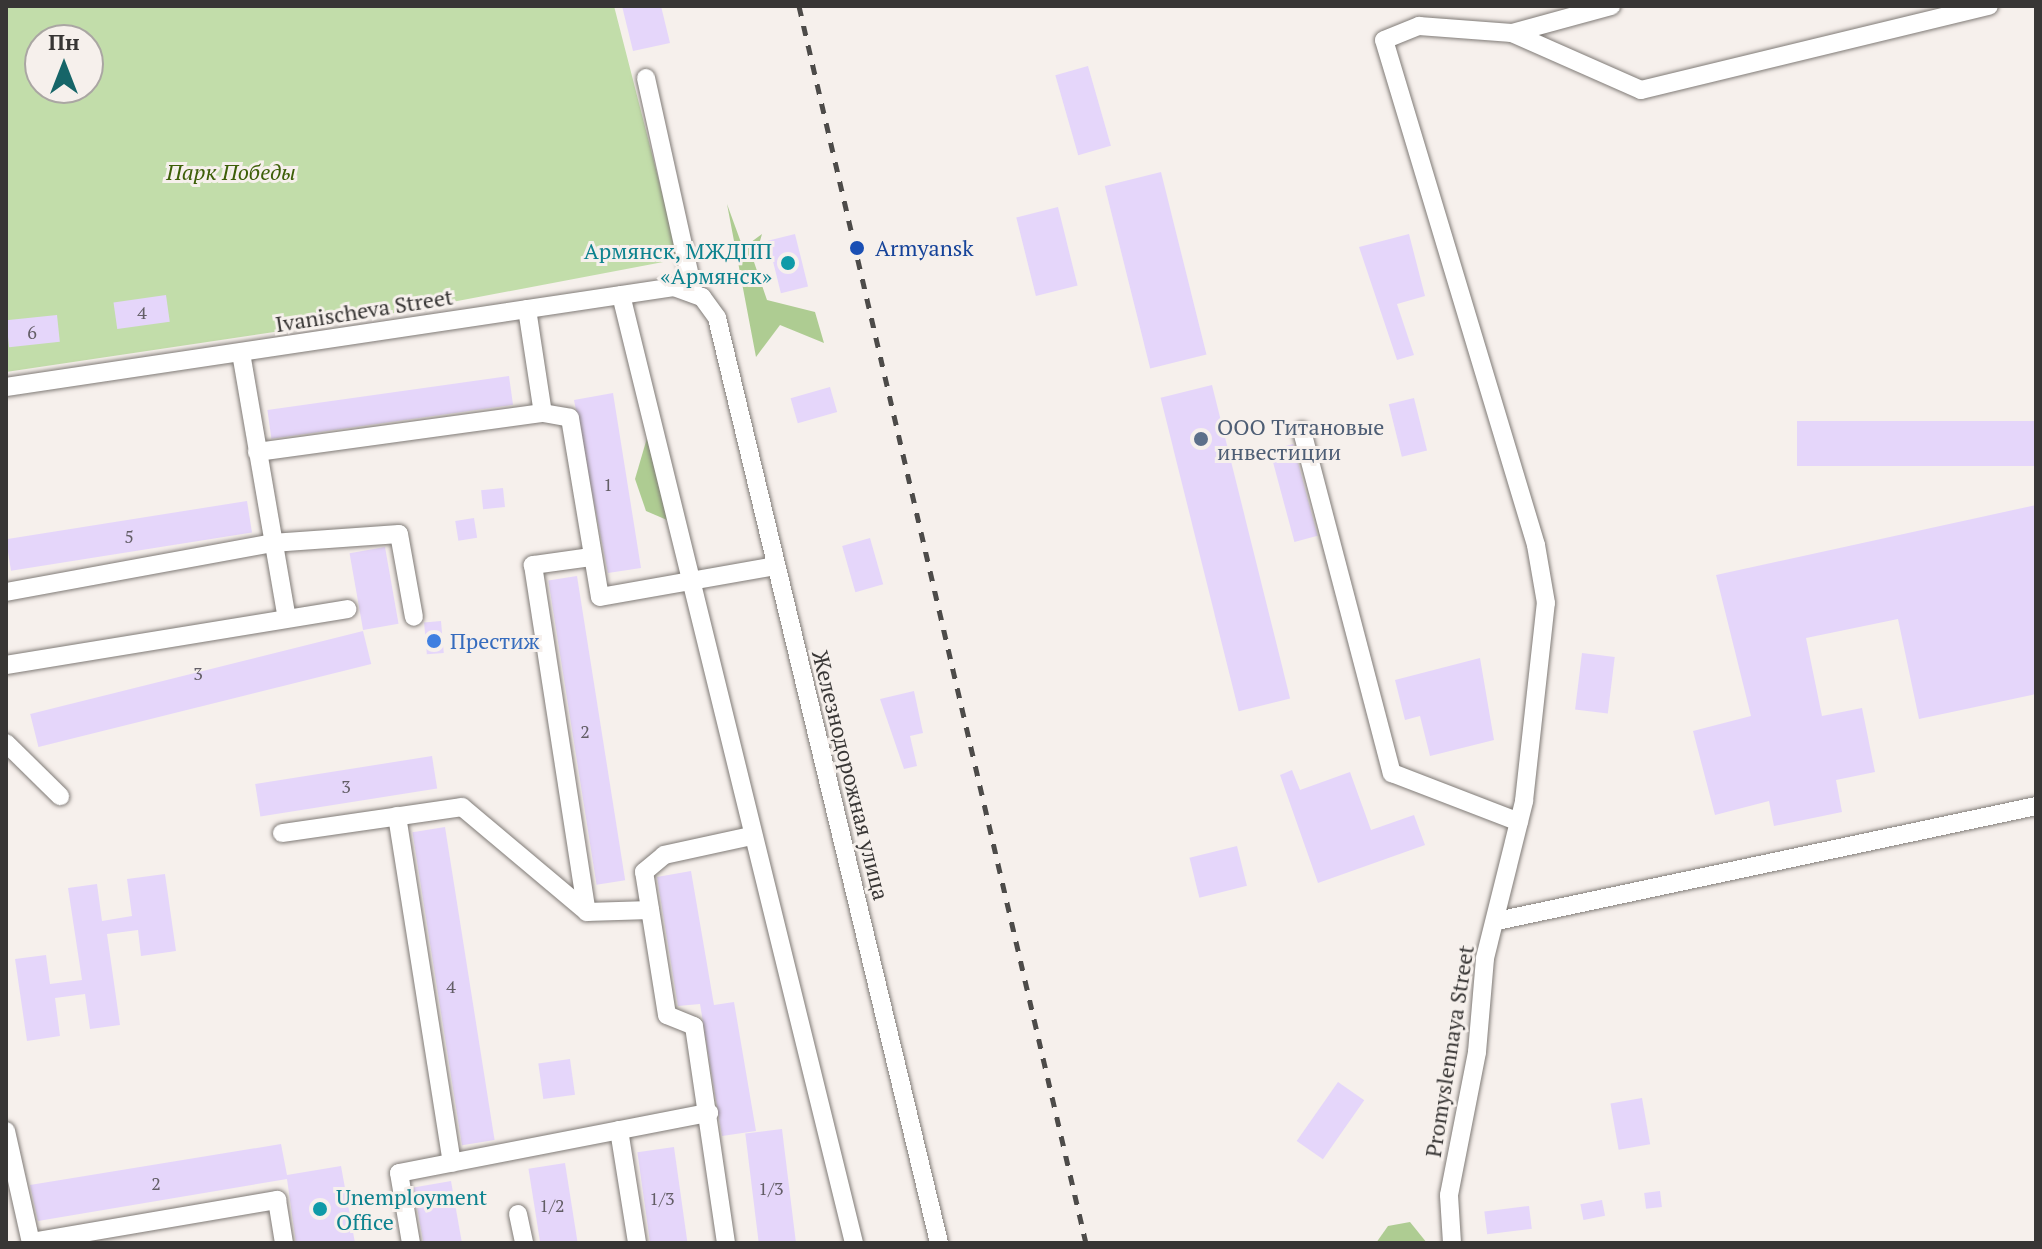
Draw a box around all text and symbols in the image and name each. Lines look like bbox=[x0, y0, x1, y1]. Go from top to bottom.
north arrow bbox=[24, 24, 104, 104]
text: Пн bbox=[48, 27, 80, 56]
park label: Парк Победы bbox=[166, 159, 296, 185]
place label: Armyansk bbox=[875, 235, 974, 261]
place label: Армянск, МЖДПП «Армянск» bbox=[583, 237, 772, 288]
marker: Armyansk bbox=[846, 237, 868, 259]
marker: Армянск, МЖДПП «Армянск» bbox=[779, 254, 797, 272]
street label: Ivanischeva Street bbox=[273, 283, 455, 337]
house number: 4 bbox=[137, 301, 147, 323]
house number: 6 bbox=[27, 321, 37, 343]
place label: ООО Титановые инвестиции bbox=[1217, 413, 1384, 464]
marker: ООО Титановые инвестиции bbox=[1192, 430, 1210, 448]
house number: 1 bbox=[603, 473, 613, 495]
house number: 5 bbox=[124, 525, 134, 547]
place label: Престиж bbox=[450, 628, 539, 654]
marker: Престиж bbox=[425, 632, 443, 650]
street label: Железнодорожная улица bbox=[807, 647, 895, 903]
house number: 3 bbox=[193, 662, 203, 684]
house number: 2 bbox=[580, 720, 590, 742]
house number: 3 bbox=[341, 775, 351, 797]
street label: Promyslennaya Street bbox=[1419, 943, 1479, 1159]
house number: 4 bbox=[446, 975, 456, 997]
house number: 2 bbox=[151, 1172, 161, 1194]
house number: 1/3 bbox=[758, 1177, 784, 1199]
place label: Unemployment Office bbox=[336, 1183, 487, 1234]
house number: 1/3 bbox=[649, 1187, 675, 1209]
house number: 1/2 bbox=[539, 1194, 565, 1216]
marker: Unemployment Office bbox=[311, 1200, 329, 1218]

